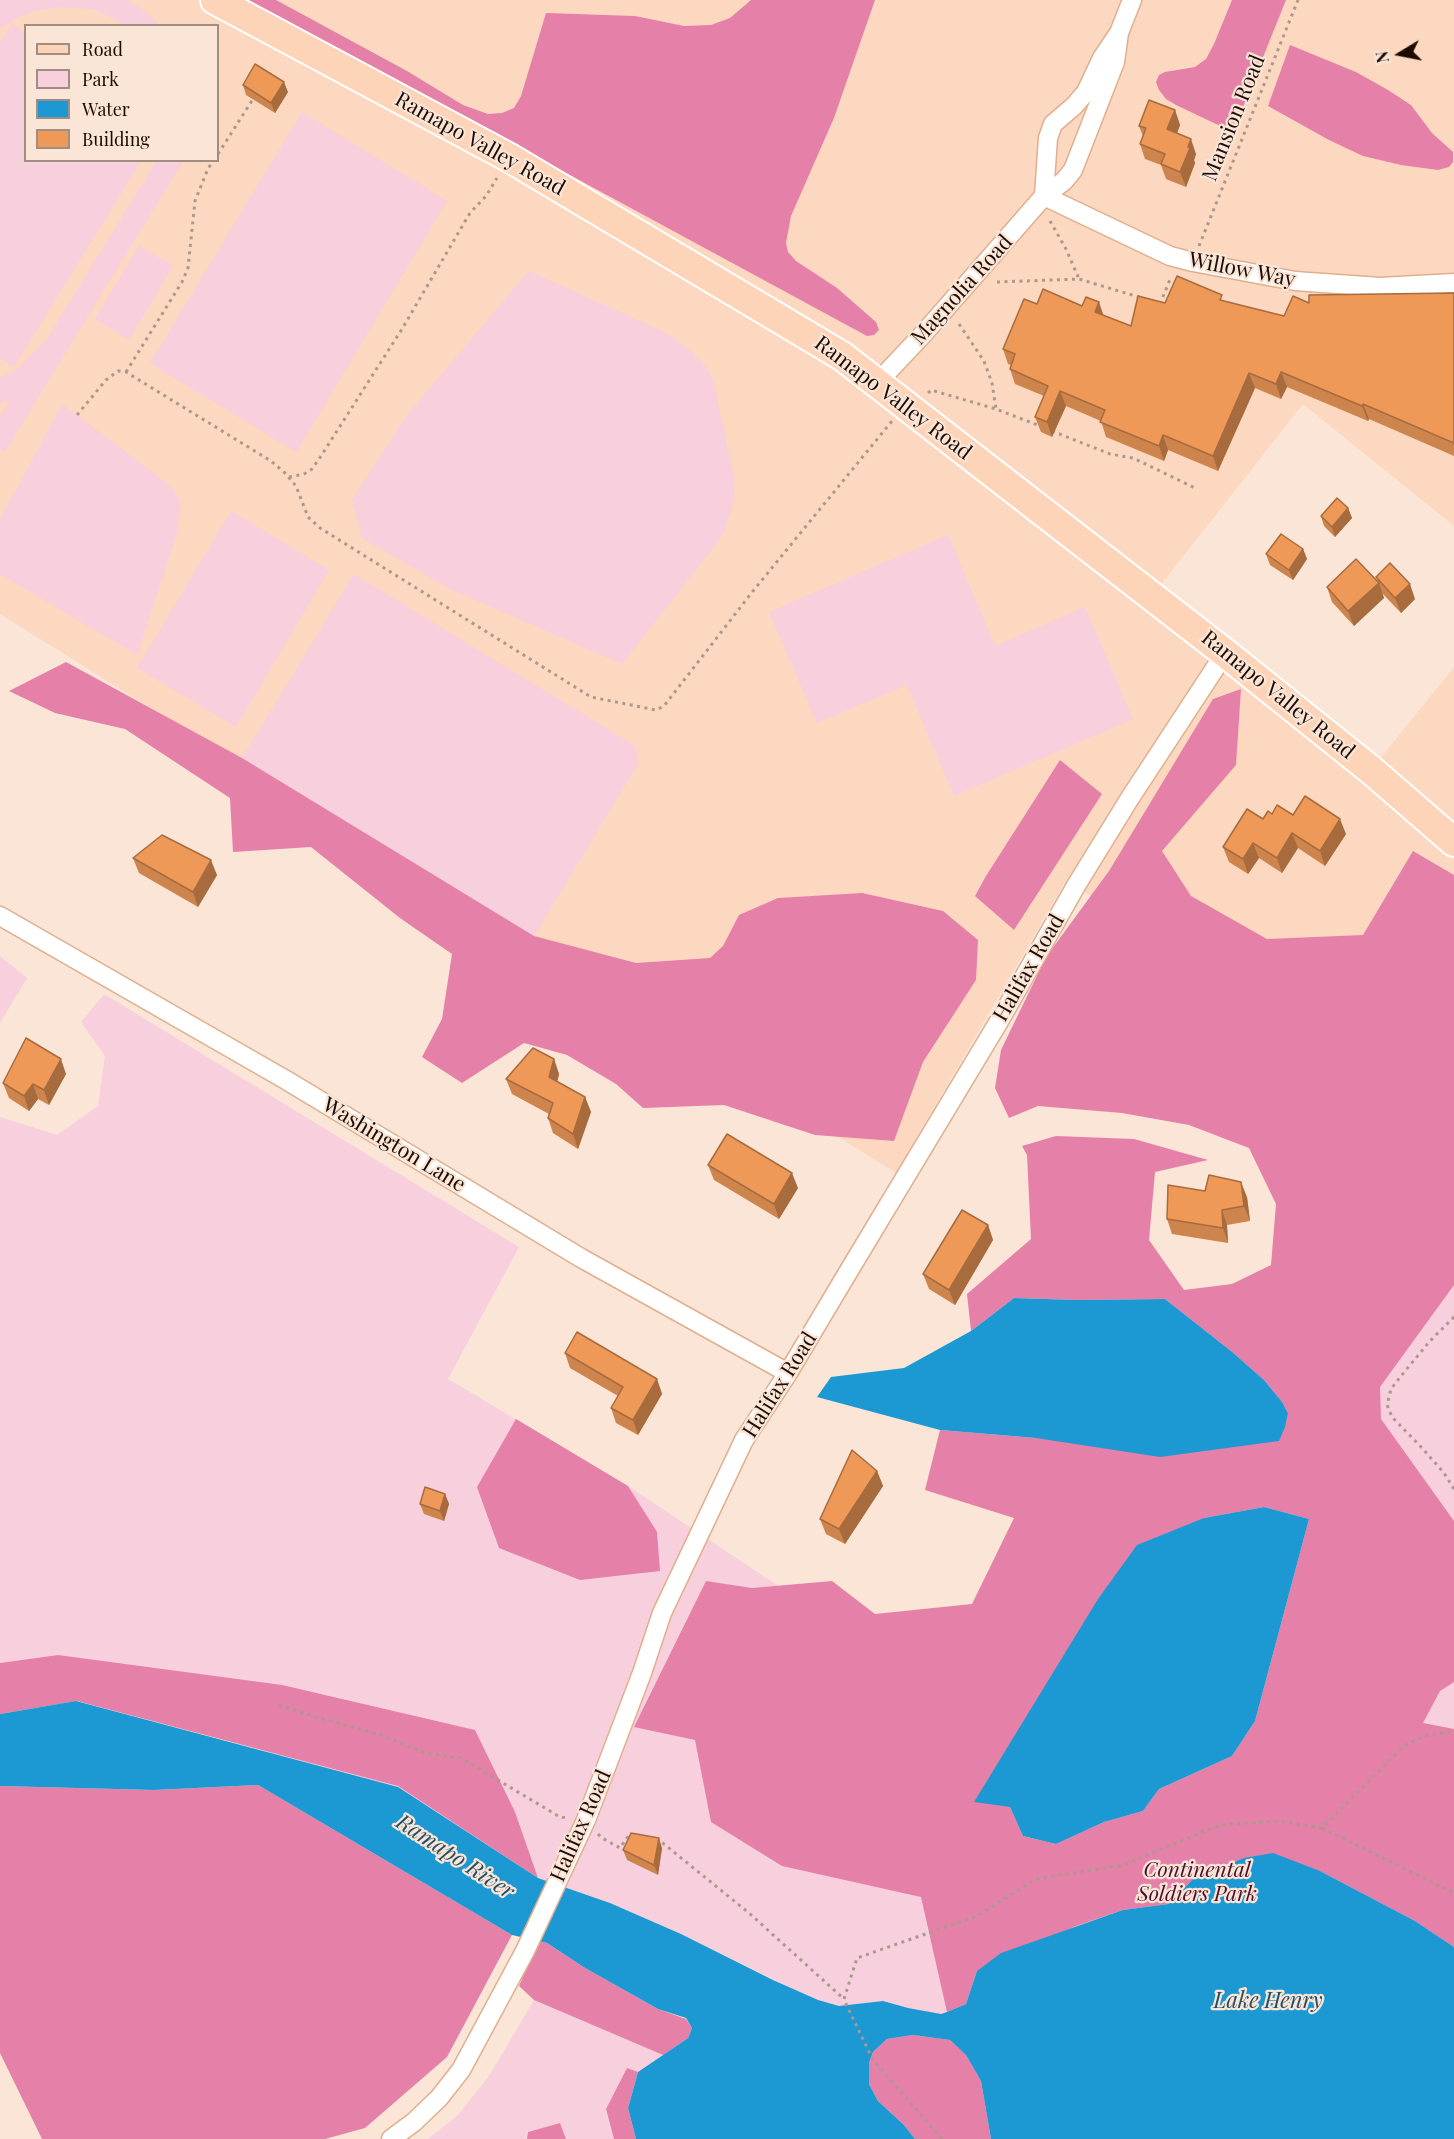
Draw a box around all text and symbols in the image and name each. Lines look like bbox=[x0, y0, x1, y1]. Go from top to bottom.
legend bbox=[24, 24, 219, 162]
north arrow bbox=[1370, 24, 1430, 84]
text: Road bbox=[82, 37, 123, 61]
text: N bbox=[1370, 50, 1393, 65]
street label: Mansion Road bbox=[1197, 51, 1271, 185]
text: Park bbox=[82, 67, 119, 91]
street label: Ramapo Valley Road bbox=[391, 87, 569, 201]
text: Water bbox=[82, 97, 130, 121]
text: Building bbox=[82, 127, 150, 151]
street label: Magnolia Road bbox=[906, 230, 1018, 350]
street label: Willow Way bbox=[1187, 247, 1297, 293]
street label: Ramapo Valley Road bbox=[809, 331, 977, 465]
street label: Ramapo Valley Road bbox=[1196, 625, 1360, 765]
street label: Halifax Road bbox=[988, 910, 1070, 1026]
street label: Washington Lane bbox=[318, 1092, 470, 1198]
street label: Halifax Road bbox=[738, 1328, 822, 1442]
street label: Halifax Road bbox=[545, 1766, 617, 1886]
water label: Ramapo River bbox=[391, 1809, 519, 1905]
park label: Continental Soldiers Park bbox=[1137, 1857, 1257, 1907]
water label: Lake Henry bbox=[1214, 1988, 1322, 2014]

